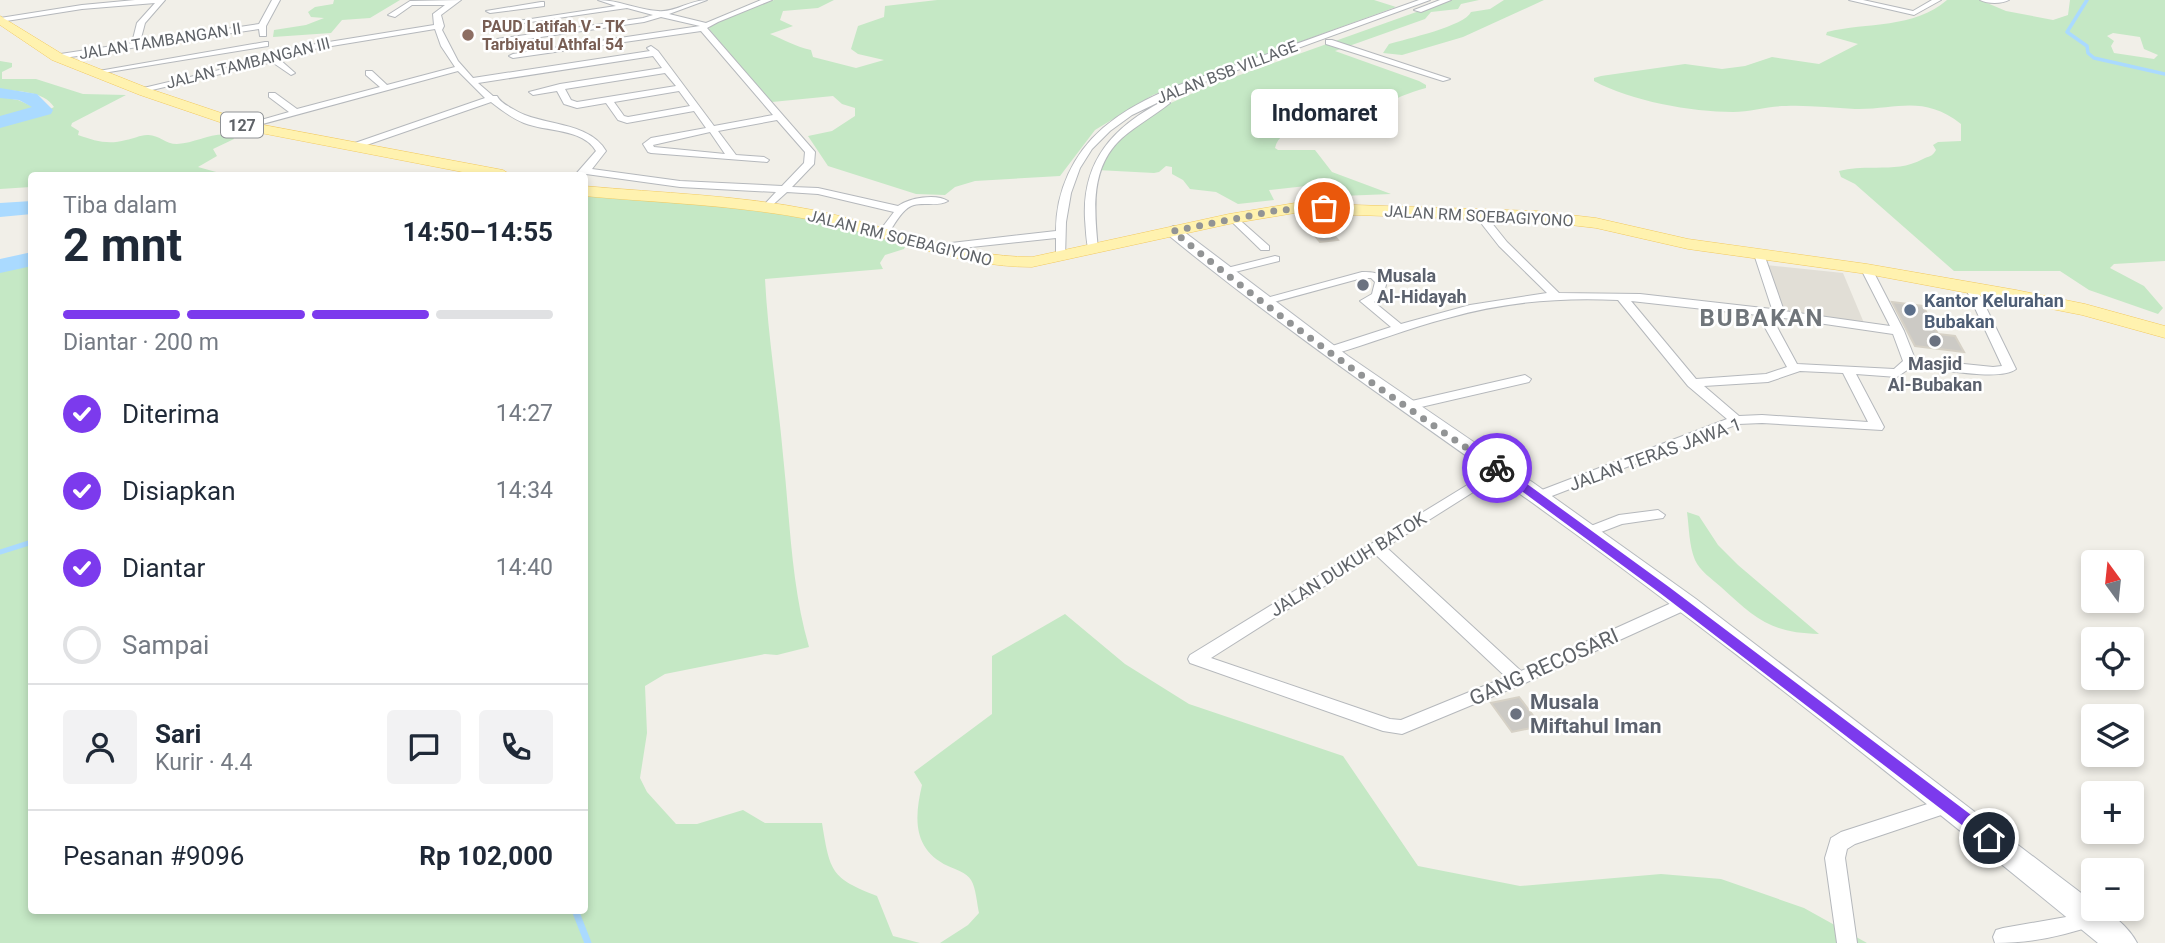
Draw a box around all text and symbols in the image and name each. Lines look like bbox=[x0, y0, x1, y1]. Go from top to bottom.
place label: PAUD Latifah V - TK Tarbiyatul Athfal 54 bbox=[482, 17, 626, 54]
street label: JALAN TAMBANGAN II bbox=[78, 19, 242, 63]
marker: PAUD Latifah V - TK Tarbiyatul Athfal 54 bbox=[460, 27, 476, 43]
street label: JALAN TAMBANGAN III bbox=[164, 33, 332, 93]
street label: JALAN BSB VILLAGE bbox=[1154, 36, 1300, 108]
callout: Indomaret bbox=[1250, 89, 1398, 138]
text: Indomaret bbox=[1271, 100, 1378, 127]
road number: 127 bbox=[221, 113, 263, 138]
pin bbox=[1294, 178, 1354, 238]
icon: bag bbox=[1305, 189, 1343, 227]
text: Tiba dalam bbox=[63, 192, 177, 219]
street label: JALAN RM SOEBAGIYONO bbox=[1384, 202, 1574, 230]
street label: JALAN RM SOEBAGIYONO bbox=[806, 206, 994, 270]
text: 14:50–14:55 bbox=[403, 217, 553, 247]
text: 2 mnt bbox=[63, 218, 182, 272]
place label: Musala Al-Hidayah bbox=[1377, 265, 1467, 307]
marker: Musala Al-Hidayah bbox=[1355, 277, 1371, 293]
place label: Kantor Kelurahan Bubakan bbox=[1924, 290, 2064, 332]
marker: Kantor Kelurahan Bubakan bbox=[1902, 302, 1918, 318]
district label: BUBAKAN bbox=[1700, 304, 1824, 332]
text: Diantar · 200 m bbox=[63, 329, 219, 356]
marker: Masjid Al-Bubakan bbox=[1927, 333, 1943, 349]
place label: Masjid Al-Bubakan bbox=[1888, 353, 1982, 395]
icon: check bbox=[63, 395, 101, 433]
text: Diterima bbox=[122, 399, 220, 429]
text: 14:27 bbox=[496, 400, 553, 427]
street label: JALAN TERAS JAWA 1 bbox=[1566, 413, 1744, 495]
courier bbox=[1462, 433, 1532, 503]
icon: bike bbox=[1478, 449, 1516, 487]
icon: check bbox=[63, 472, 101, 510]
text: Disiapkan bbox=[122, 476, 236, 506]
text: 14:34 bbox=[496, 477, 553, 504]
street label: JALAN DUKUH BATOK bbox=[1266, 507, 1431, 621]
icon: check bbox=[63, 549, 101, 587]
north arrow bbox=[2081, 550, 2144, 612]
map controls bbox=[2081, 550, 2144, 921]
text: Diantar bbox=[122, 553, 205, 583]
text: 14:40 bbox=[496, 554, 553, 581]
street label: GANG RECOSARI bbox=[1466, 623, 1622, 711]
button: locate bbox=[2081, 627, 2144, 690]
text: Sampai bbox=[122, 630, 209, 660]
place label: Musala Miftahul Iman bbox=[1530, 690, 1661, 738]
button: layers bbox=[2081, 704, 2144, 767]
marker: Musala Miftahul Iman bbox=[1508, 706, 1524, 722]
button: person bbox=[63, 710, 137, 784]
button: chat bbox=[387, 710, 461, 784]
button: phone bbox=[479, 710, 553, 784]
text: Sari bbox=[155, 719, 201, 749]
text: Kurir · 4.4 bbox=[155, 749, 252, 776]
button: + bbox=[2081, 781, 2144, 844]
pin bbox=[1959, 808, 2019, 868]
icon: home bbox=[1970, 819, 2008, 857]
text: Pesanan #9096 bbox=[63, 841, 244, 871]
text: Rp 102,000 bbox=[419, 841, 553, 871]
button: − bbox=[2081, 858, 2144, 921]

